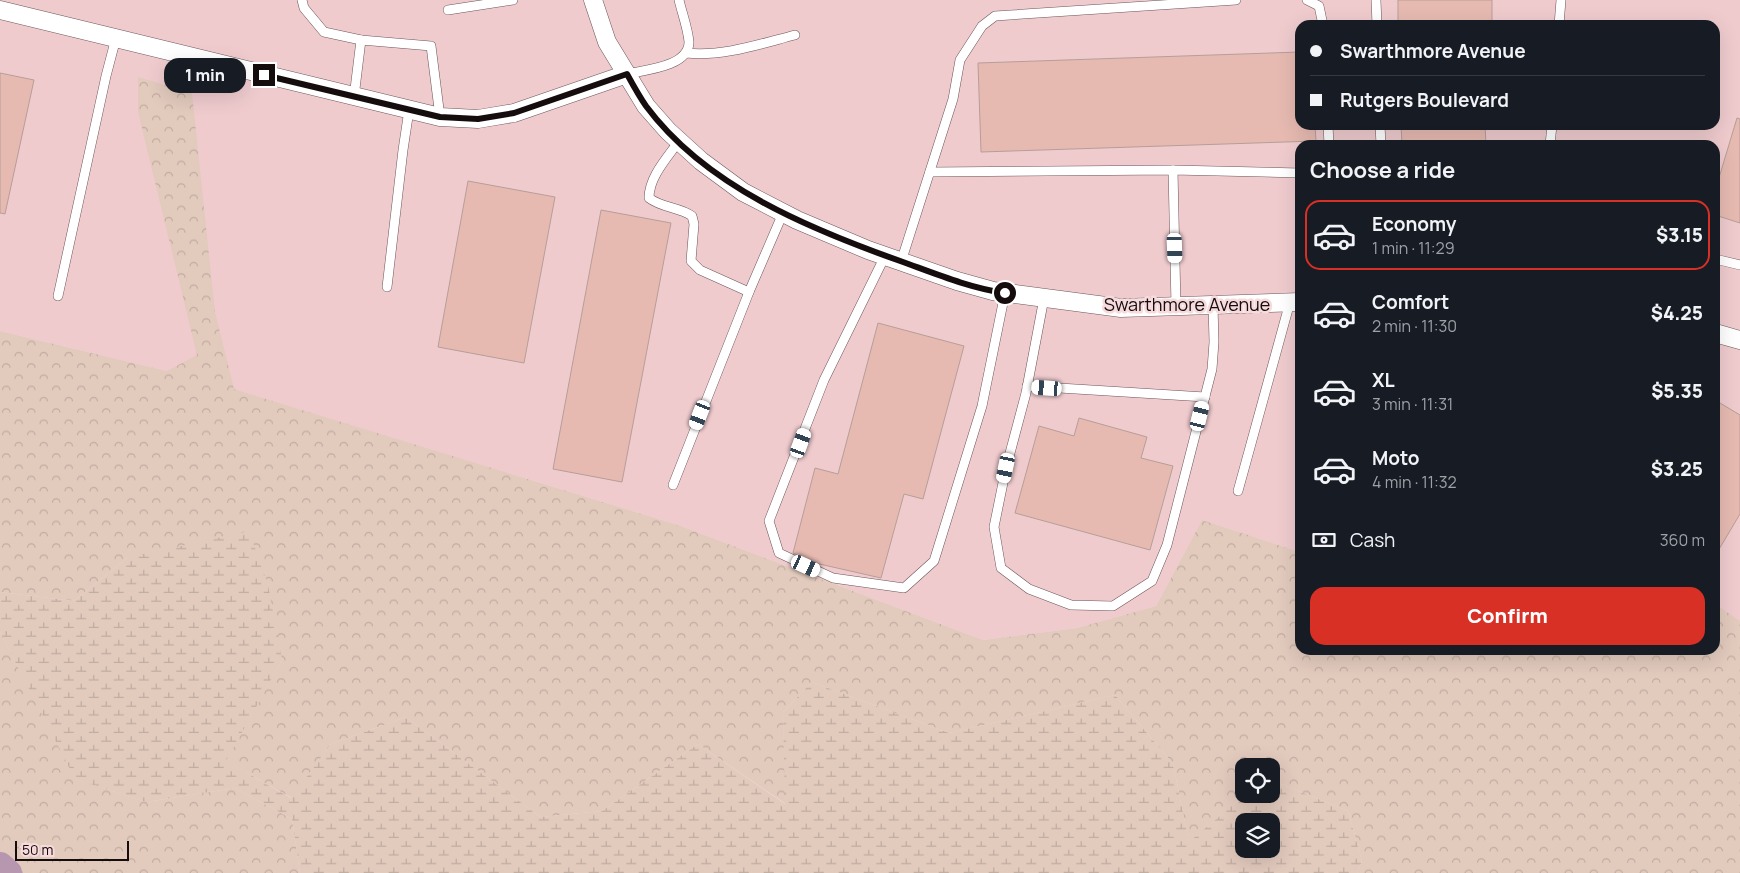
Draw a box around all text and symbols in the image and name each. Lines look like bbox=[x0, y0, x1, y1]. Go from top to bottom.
text: Swarthmore Avenue bbox=[1340, 38, 1526, 64]
callout: 1 min bbox=[164, 58, 246, 92]
text: 1 min bbox=[185, 64, 225, 86]
route end bbox=[253, 64, 275, 86]
text: Rutgers Boulevard bbox=[1340, 87, 1509, 113]
text: Choose a ride bbox=[1310, 155, 1455, 185]
text: Economy bbox=[1372, 211, 1456, 237]
icon: car bbox=[1312, 213, 1357, 258]
text: $3.15 bbox=[1656, 222, 1703, 248]
car bbox=[1166, 233, 1183, 263]
text: 1 min · 11:29 bbox=[1372, 237, 1455, 259]
route start bbox=[994, 282, 1016, 304]
text: Comfort bbox=[1372, 289, 1449, 315]
icon: car bbox=[1312, 291, 1357, 336]
street label: Swarthmore Avenue bbox=[1104, 292, 1270, 316]
text: $4.25 bbox=[1651, 300, 1703, 326]
text: 2 min · 11:30 bbox=[1372, 315, 1457, 337]
text: XL bbox=[1372, 367, 1395, 393]
icon: car bbox=[1312, 369, 1357, 414]
text: $5.35 bbox=[1651, 378, 1703, 404]
car bbox=[1031, 379, 1062, 397]
text: 3 min · 11:31 bbox=[1372, 393, 1453, 415]
car bbox=[687, 398, 712, 432]
car bbox=[1189, 400, 1210, 432]
car bbox=[788, 426, 813, 460]
text: Moto bbox=[1372, 445, 1419, 471]
icon: car bbox=[1312, 447, 1357, 492]
car bbox=[995, 452, 1016, 484]
text: $3.25 bbox=[1651, 456, 1703, 482]
text: 4 min · 11:32 bbox=[1372, 471, 1457, 493]
icon: cash bbox=[1310, 526, 1338, 554]
text: Cash bbox=[1350, 527, 1395, 553]
text: 360 m bbox=[1660, 529, 1705, 551]
car bbox=[789, 553, 822, 579]
button: Confirm bbox=[1310, 587, 1705, 645]
map controls bbox=[1235, 758, 1280, 858]
button: locate bbox=[1235, 758, 1280, 803]
button: layers bbox=[1235, 813, 1280, 858]
scale bar bbox=[15, 838, 129, 861]
text: 50 m bbox=[22, 840, 53, 859]

